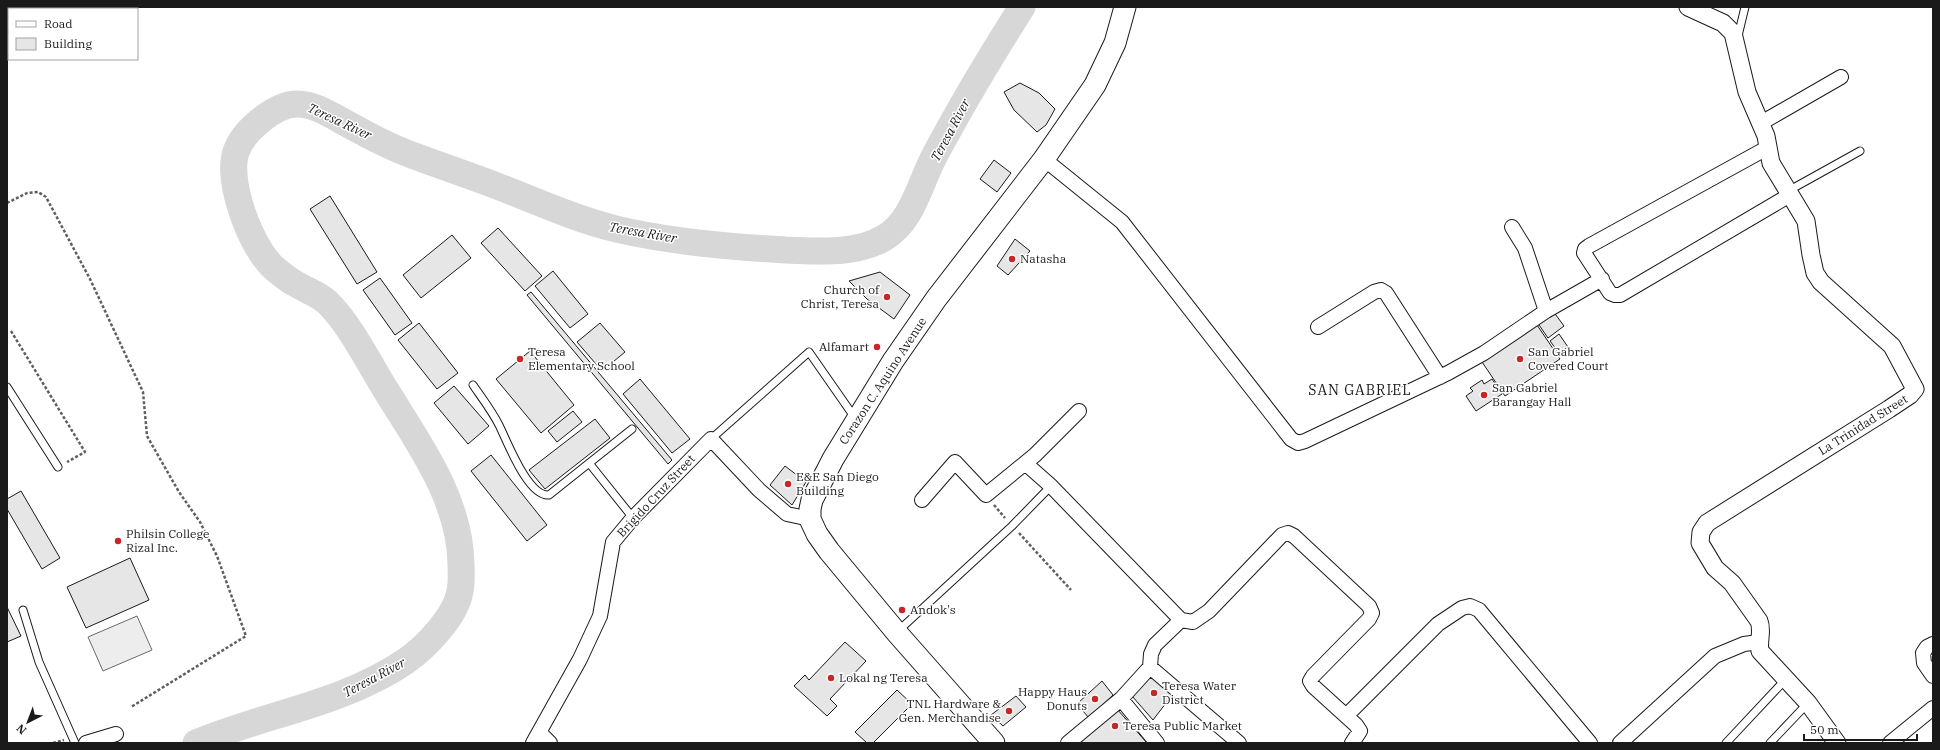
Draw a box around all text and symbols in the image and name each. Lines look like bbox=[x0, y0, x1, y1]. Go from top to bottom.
legend bbox=[8, 8, 138, 60]
text: Road bbox=[44, 16, 73, 31]
text: Building bbox=[44, 36, 92, 51]
water label: Teresa River bbox=[927, 96, 974, 164]
water label: Teresa River bbox=[305, 99, 375, 144]
water label: Teresa River bbox=[608, 218, 678, 247]
place label: Natasha bbox=[1020, 251, 1067, 266]
marker: Natasha bbox=[1007, 254, 1017, 264]
place label: Church of Christ, Teresa bbox=[801, 282, 880, 311]
marker: Church of Christ, Teresa bbox=[882, 292, 892, 302]
street label: Corazon C. Aquino Avenue bbox=[836, 314, 929, 447]
place label: Alfamart bbox=[819, 339, 869, 354]
marker: Alfamart bbox=[872, 342, 882, 352]
place label: Teresa Elementary School bbox=[528, 344, 635, 373]
place label: San Gabriel Covered Court bbox=[1528, 344, 1609, 373]
marker: Teresa Elementary School bbox=[515, 354, 525, 364]
marker: San Gabriel Covered Court bbox=[1515, 354, 1525, 364]
place label: San Gabriel Barangay Hall bbox=[1492, 380, 1572, 409]
district label: SAN GABRIEL bbox=[1308, 381, 1412, 399]
marker: San Gabriel Barangay Hall bbox=[1479, 390, 1489, 400]
street label: La Trinidad Street bbox=[1815, 391, 1910, 458]
street label: Brigido Cruz Street bbox=[613, 451, 698, 540]
place label: E&E San Diego Building bbox=[796, 469, 879, 498]
marker: E&E San Diego Building bbox=[783, 479, 793, 489]
place label: Philsin College Rizal Inc. bbox=[126, 526, 209, 555]
marker: Philsin College Rizal Inc. bbox=[113, 536, 123, 546]
place label: Andok's bbox=[910, 602, 956, 617]
marker: Andok's bbox=[897, 605, 907, 615]
water label: Teresa River bbox=[340, 654, 409, 701]
place label: Lokal ng Teresa bbox=[839, 670, 928, 685]
marker: Lokal ng Teresa bbox=[826, 673, 836, 683]
place label: Teresa Water District bbox=[1162, 678, 1237, 707]
place label: Happy Haus Donuts bbox=[1018, 684, 1087, 713]
marker: Teresa Water District bbox=[1149, 688, 1159, 698]
marker: Happy Haus Donuts bbox=[1090, 694, 1100, 704]
place label: TNL Hardware & Gen. Merchandise bbox=[899, 696, 1001, 725]
north arrow bbox=[8, 702, 48, 742]
marker: TNL Hardware & Gen. Merchandise bbox=[1004, 706, 1014, 716]
scale bar bbox=[1804, 716, 1917, 742]
place label: Teresa Public Market bbox=[1123, 718, 1242, 733]
text: N bbox=[13, 721, 29, 738]
marker: Teresa Public Market bbox=[1110, 721, 1120, 731]
text: 50 m bbox=[1810, 722, 1839, 737]

